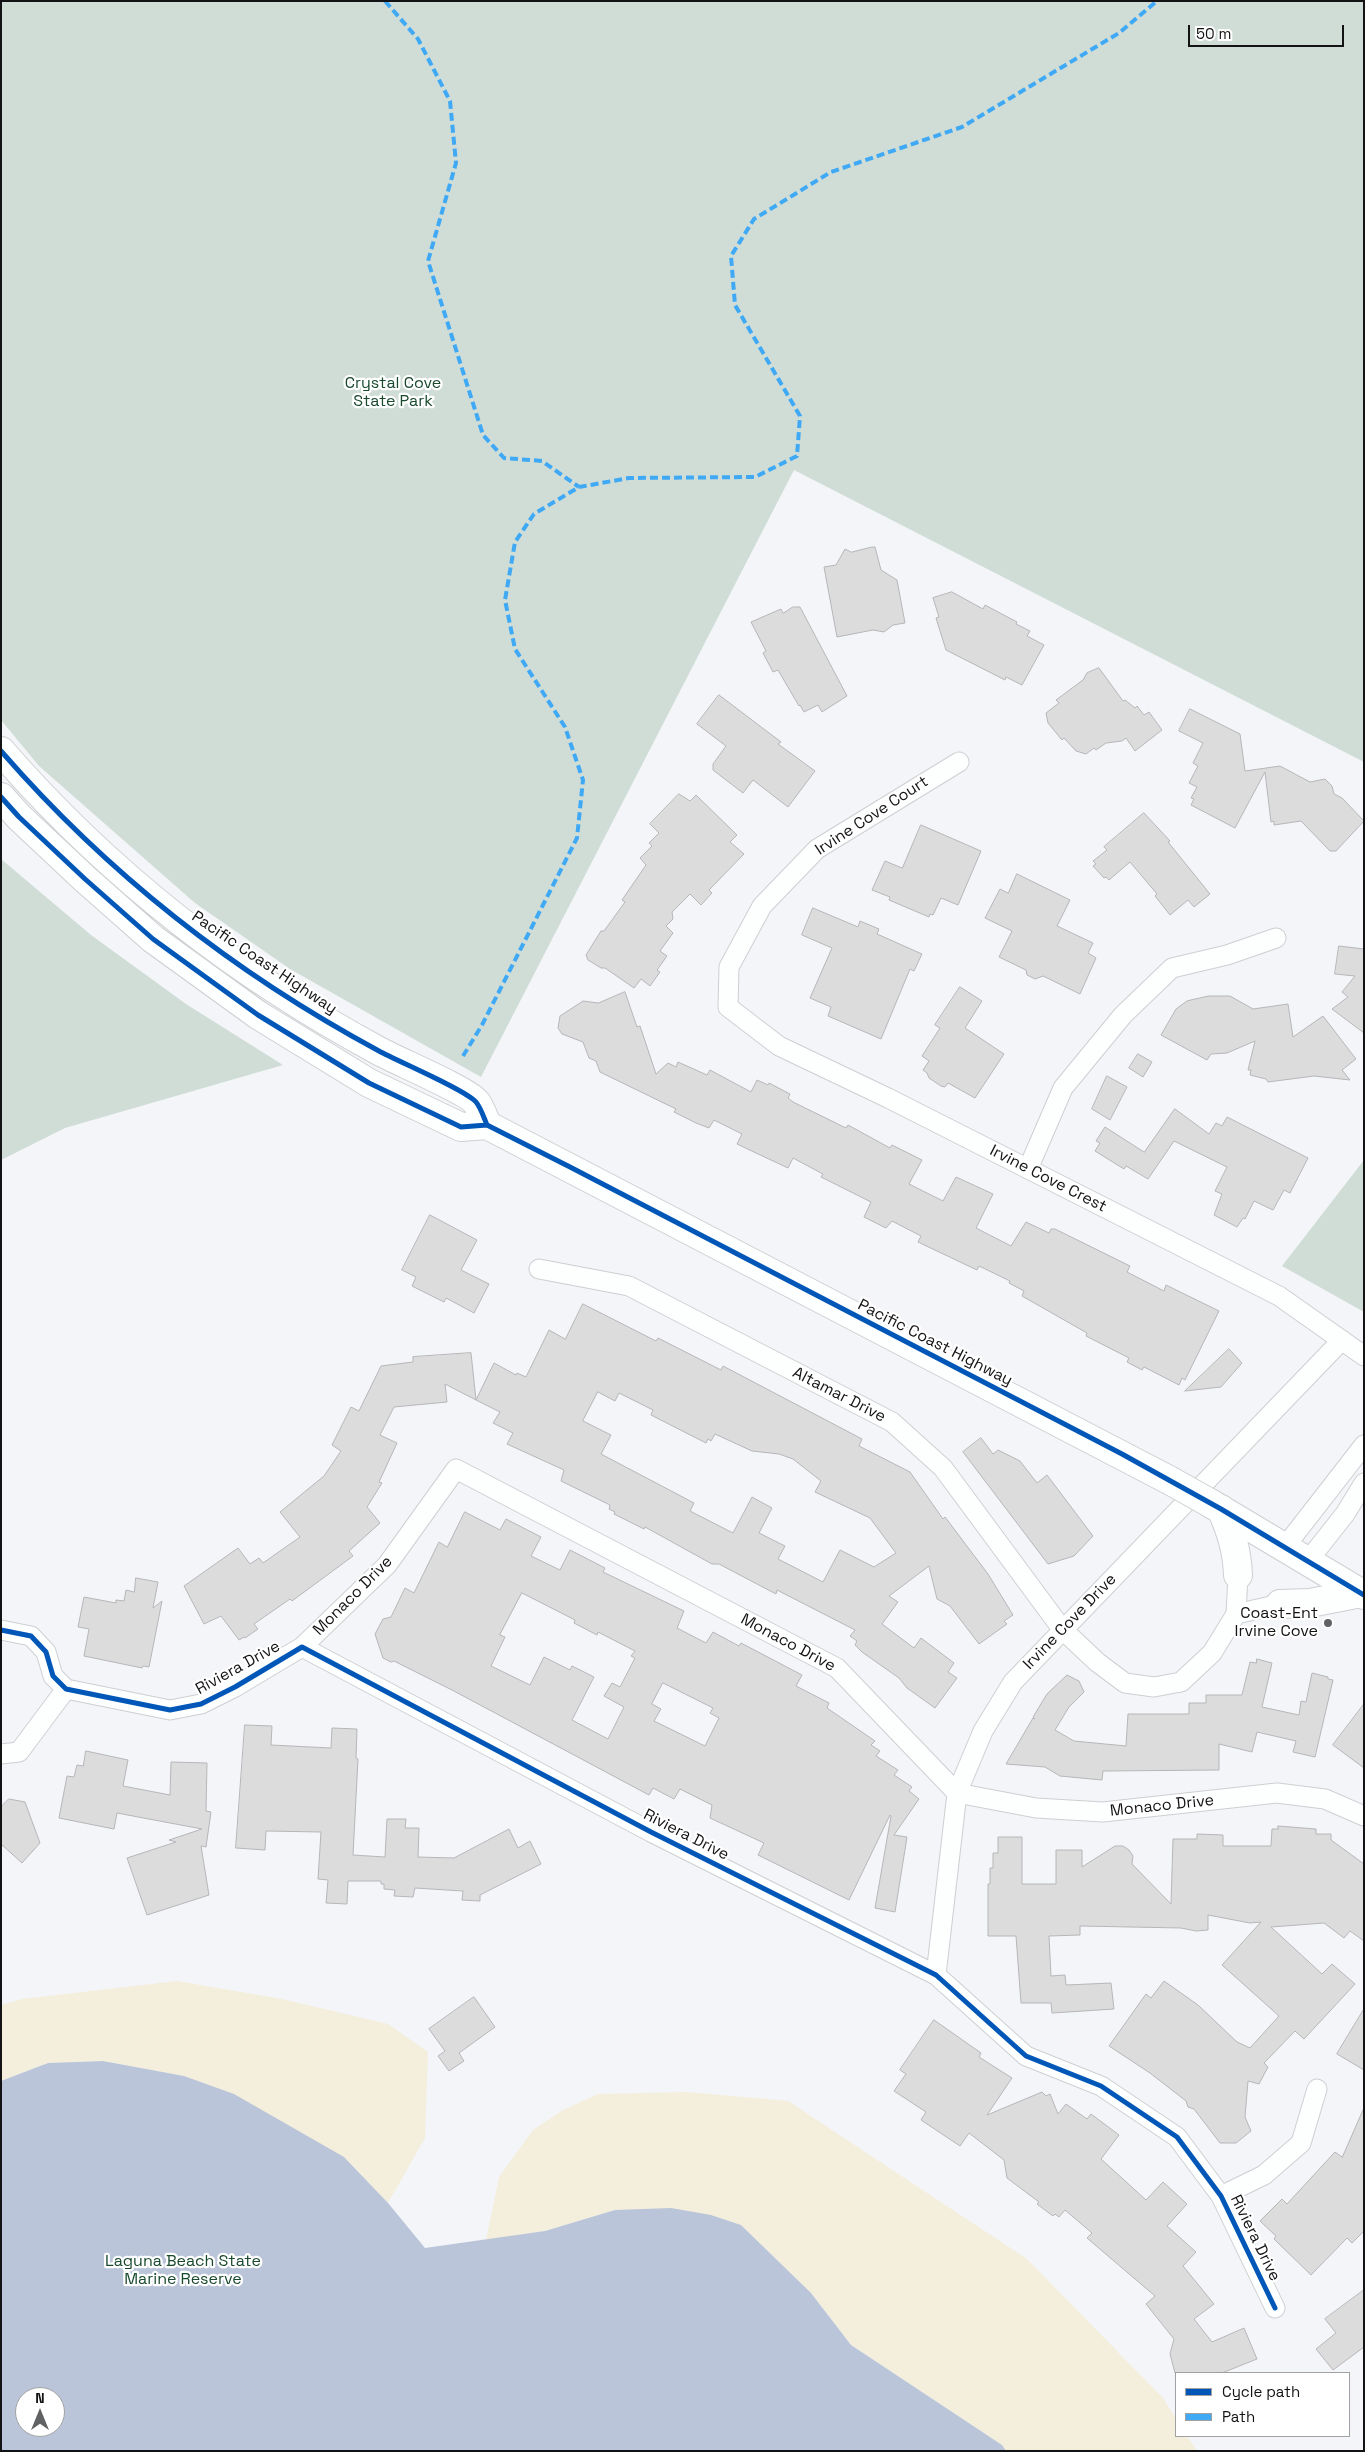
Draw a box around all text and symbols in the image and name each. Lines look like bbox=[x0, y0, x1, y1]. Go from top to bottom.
scale bar bbox=[1190, 15, 1346, 47]
text: 50 m bbox=[1196, 24, 1231, 43]
park label: Crystal Cove State Park bbox=[345, 374, 441, 412]
street label: Irvine Cove Court bbox=[812, 772, 932, 860]
street label: Pacific Coast Highway bbox=[188, 907, 340, 1019]
street label: Irvine Cove Crest bbox=[986, 1141, 1110, 1217]
street label: Pacific Coast Highway bbox=[854, 1296, 1016, 1390]
street label: Altamar Drive bbox=[789, 1363, 889, 1427]
street label: Monaco Drive bbox=[309, 1552, 397, 1640]
street label: Irvine Cove Drive bbox=[1019, 1570, 1121, 1674]
place label: Coast-Ent Irvine Cove bbox=[1235, 1604, 1318, 1642]
street label: Monaco Drive bbox=[737, 1610, 839, 1676]
marker: Coast-Ent Irvine Cove bbox=[1322, 1617, 1334, 1629]
street label: Riviera Drive bbox=[192, 1637, 284, 1699]
street label: Monaco Drive bbox=[1109, 1791, 1215, 1821]
street label: Riviera Drive bbox=[640, 1805, 732, 1865]
street label: Riviera Drive bbox=[1226, 2192, 1284, 2284]
park label: Laguna Beach State Marine Reserve bbox=[105, 2252, 261, 2290]
legend bbox=[1175, 2372, 1350, 2437]
text: Cycle path bbox=[1222, 2382, 1300, 2401]
north arrow bbox=[15, 2387, 65, 2437]
text: N bbox=[35, 2389, 45, 2407]
text: Path bbox=[1222, 2407, 1255, 2426]

